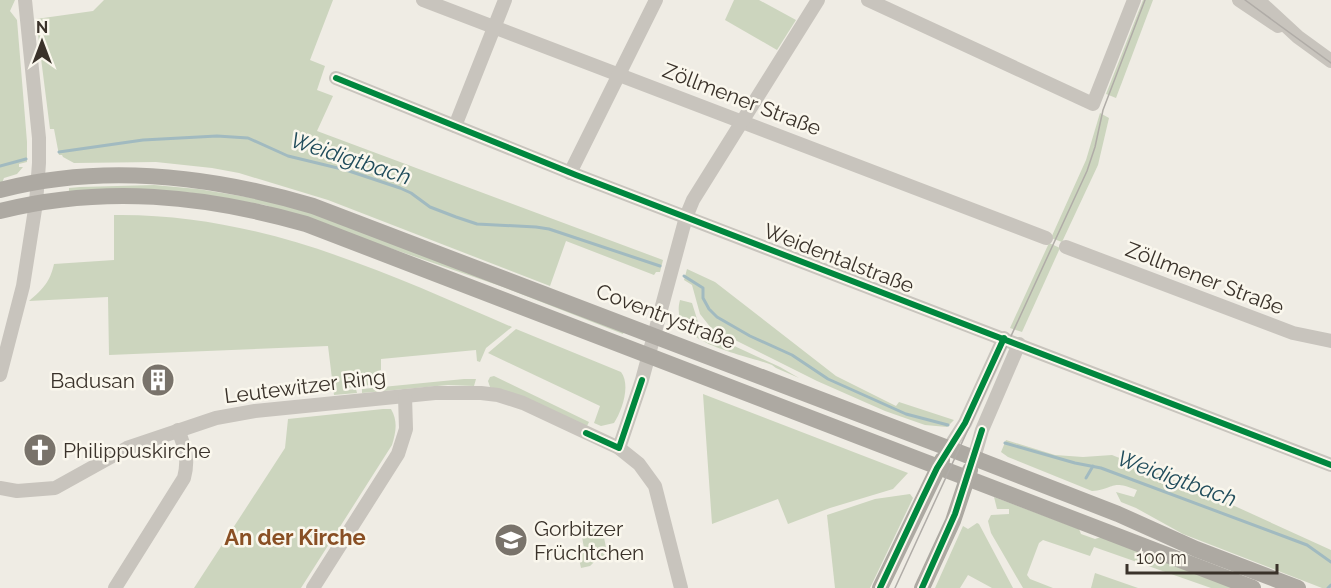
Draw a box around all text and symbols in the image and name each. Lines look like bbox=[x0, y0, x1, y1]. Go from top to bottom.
north arrow bbox=[12, 12, 72, 72]
text: N bbox=[36, 18, 48, 37]
street label: Zöllmener Straße bbox=[659, 57, 825, 141]
water label: Weidigtbach bbox=[288, 126, 414, 190]
street label: Weidentalstraße bbox=[760, 218, 918, 298]
street label: Zöllmener Straße bbox=[1122, 236, 1288, 320]
street label: Coventrystraße bbox=[593, 278, 739, 354]
building icon: Badusan bbox=[140, 362, 176, 398]
street label: Leutewitzer Ring bbox=[223, 364, 387, 408]
place label: Badusan bbox=[50, 368, 135, 393]
church icon: Philippuskirche bbox=[22, 432, 58, 468]
place label: Philippuskirche bbox=[63, 438, 211, 463]
water label: Weidigtbach bbox=[1114, 444, 1240, 512]
place label: Gorbitzer Früchtchen bbox=[534, 516, 644, 565]
school or university icon: Gorbitzer Früchtchen bbox=[493, 522, 529, 558]
district label: An der Kirche bbox=[224, 524, 366, 550]
scale bar bbox=[1127, 537, 1277, 575]
text: 100 m bbox=[1136, 547, 1187, 568]

